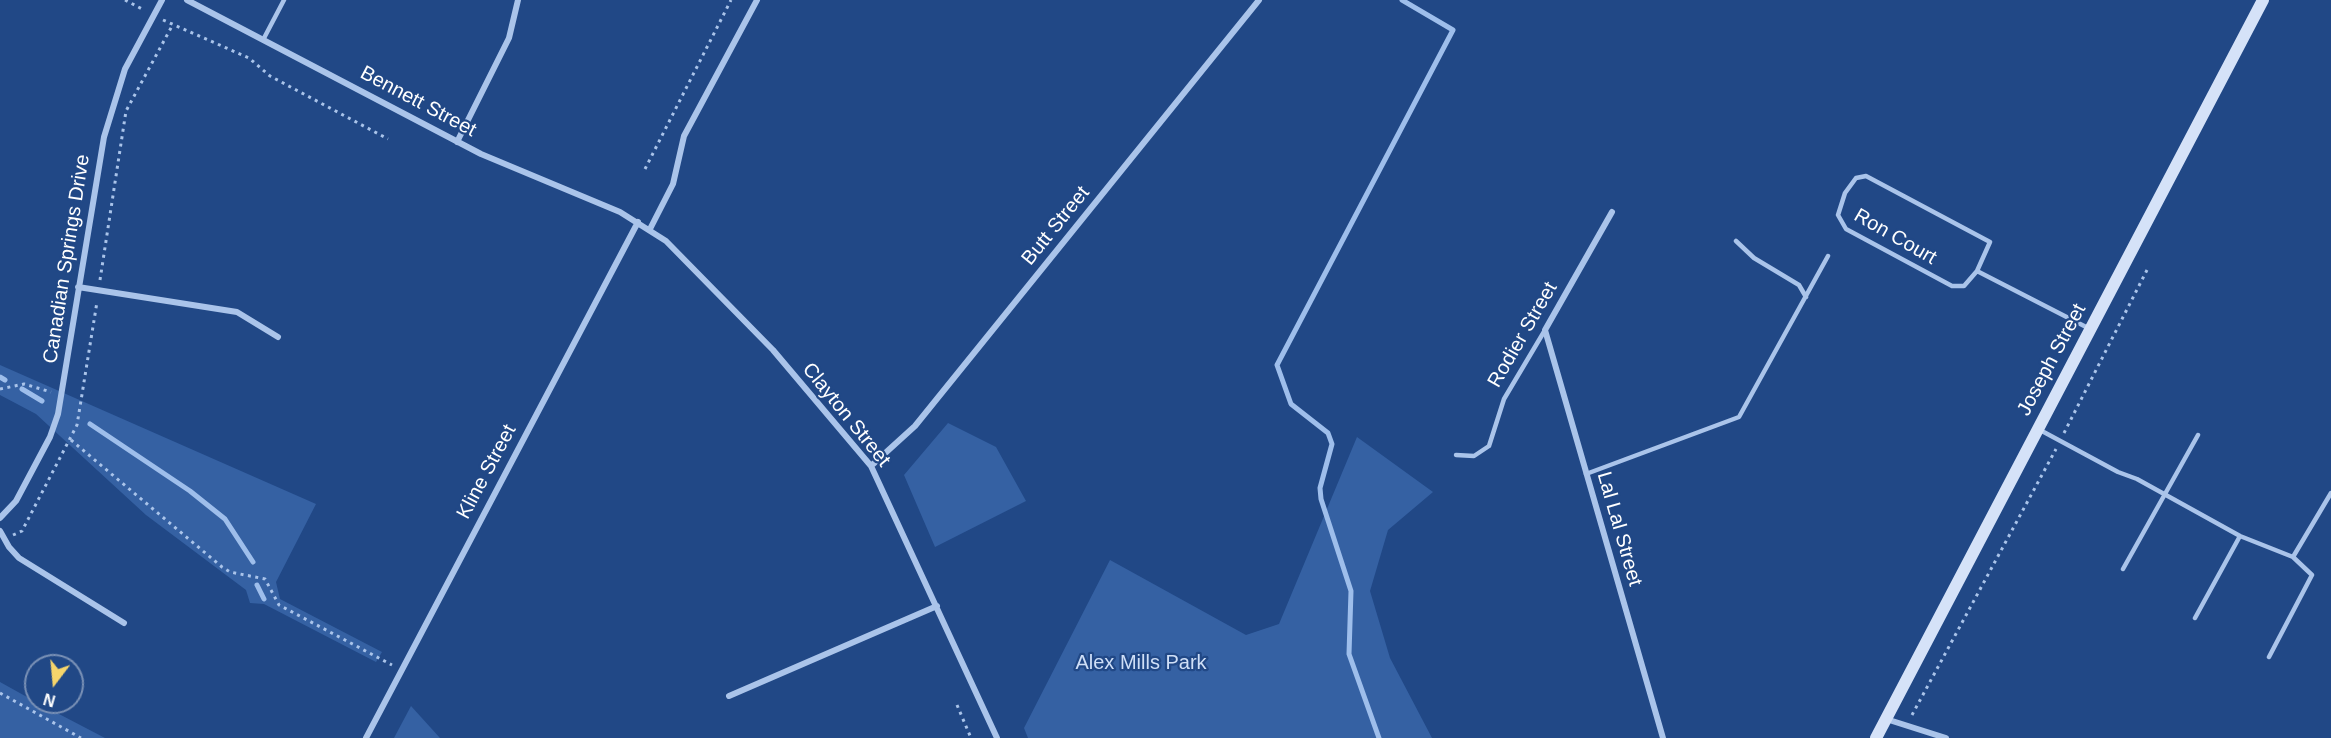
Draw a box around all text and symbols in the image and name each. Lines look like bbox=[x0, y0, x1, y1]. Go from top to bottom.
street label: Bennett Street bbox=[356, 61, 480, 143]
street label: Canadian Springs Drive bbox=[39, 153, 95, 365]
street label: Butt Street bbox=[1017, 182, 1095, 270]
street label: Ron Court bbox=[1850, 204, 1940, 270]
street label: Rodier Street bbox=[1483, 278, 1563, 392]
street label: Joseph Street bbox=[2012, 300, 2092, 420]
street label: Clayton Street bbox=[797, 358, 895, 472]
street label: Kline Street bbox=[452, 421, 522, 523]
street label: Lal Lal Street bbox=[1591, 469, 1647, 589]
park label: Alex Mills Park bbox=[1075, 651, 1207, 675]
north arrow bbox=[24, 654, 84, 714]
text: N bbox=[42, 690, 57, 710]

